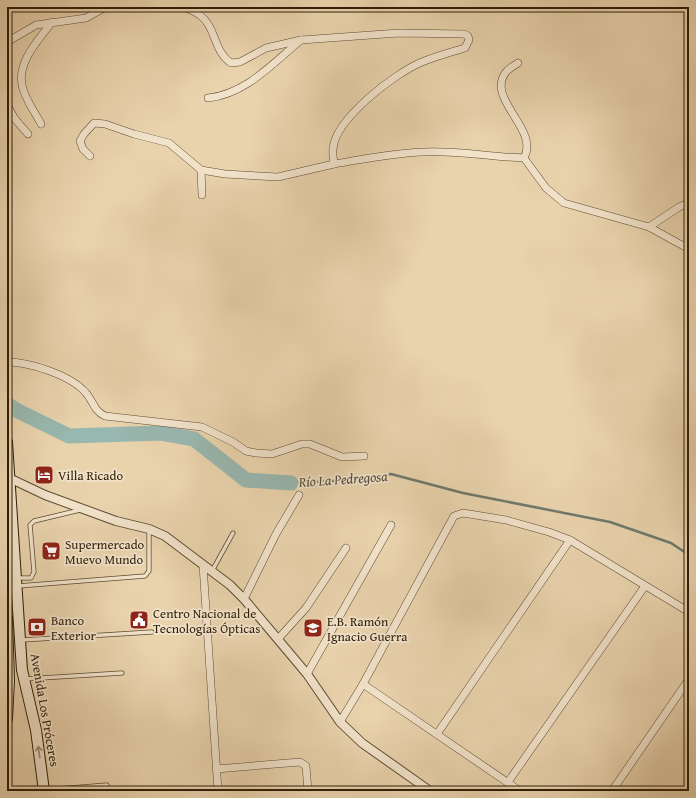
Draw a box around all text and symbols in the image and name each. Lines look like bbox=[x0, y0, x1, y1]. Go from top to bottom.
hotel icon: Villa Ricado bbox=[33, 464, 55, 486]
place label: Villa Ricado bbox=[58, 466, 123, 485]
water label: Río La Pedregosa bbox=[297, 466, 389, 492]
place label: Supermercado Muevo Mundo bbox=[65, 535, 145, 569]
supermarket icon: Supermercado Muevo Mundo bbox=[40, 540, 62, 562]
place label: Centro Nacional de Tecnologías Ópticas bbox=[153, 604, 260, 638]
public building icon: Centro Nacional de Tecnologías Ópticas bbox=[128, 609, 150, 631]
place label: Banco Exterior bbox=[51, 611, 97, 645]
place label: E.B. Ramón Ignacio Guerra bbox=[327, 612, 408, 646]
bank icon: Banco Exterior bbox=[26, 616, 48, 638]
school or university icon: E.B. Ramón Ignacio Guerra bbox=[302, 617, 324, 639]
street label: Avenida Los Próceres bbox=[26, 652, 64, 768]
one-way arrow bbox=[35, 746, 43, 759]

